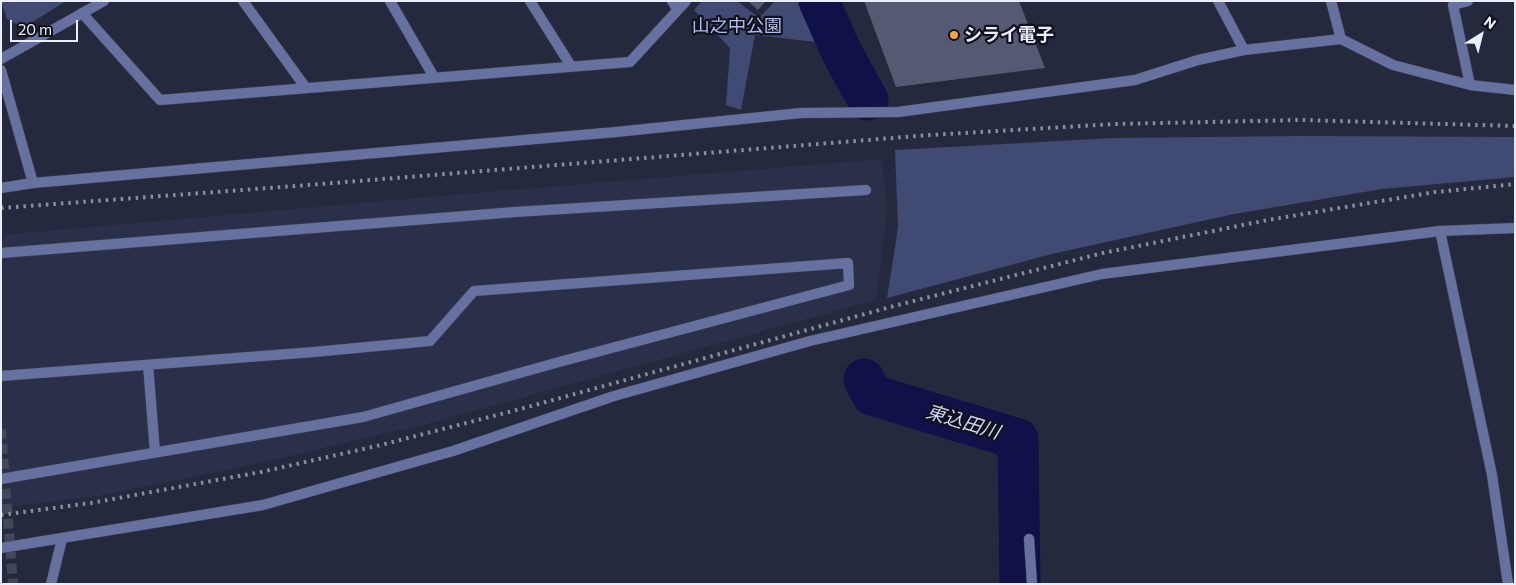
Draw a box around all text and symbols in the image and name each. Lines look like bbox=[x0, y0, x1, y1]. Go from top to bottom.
scale bar bbox=[12, 10, 80, 42]
north arrow bbox=[1456, 10, 1506, 60]
text: N bbox=[1481, 12, 1499, 32]
park label: 山之中公園 bbox=[692, 15, 782, 37]
text: 20 m bbox=[18, 20, 52, 38]
place label: シライ電子 bbox=[964, 24, 1054, 46]
marker: シライ電子 bbox=[948, 29, 960, 41]
water label: 東込田川 bbox=[923, 400, 1003, 444]

